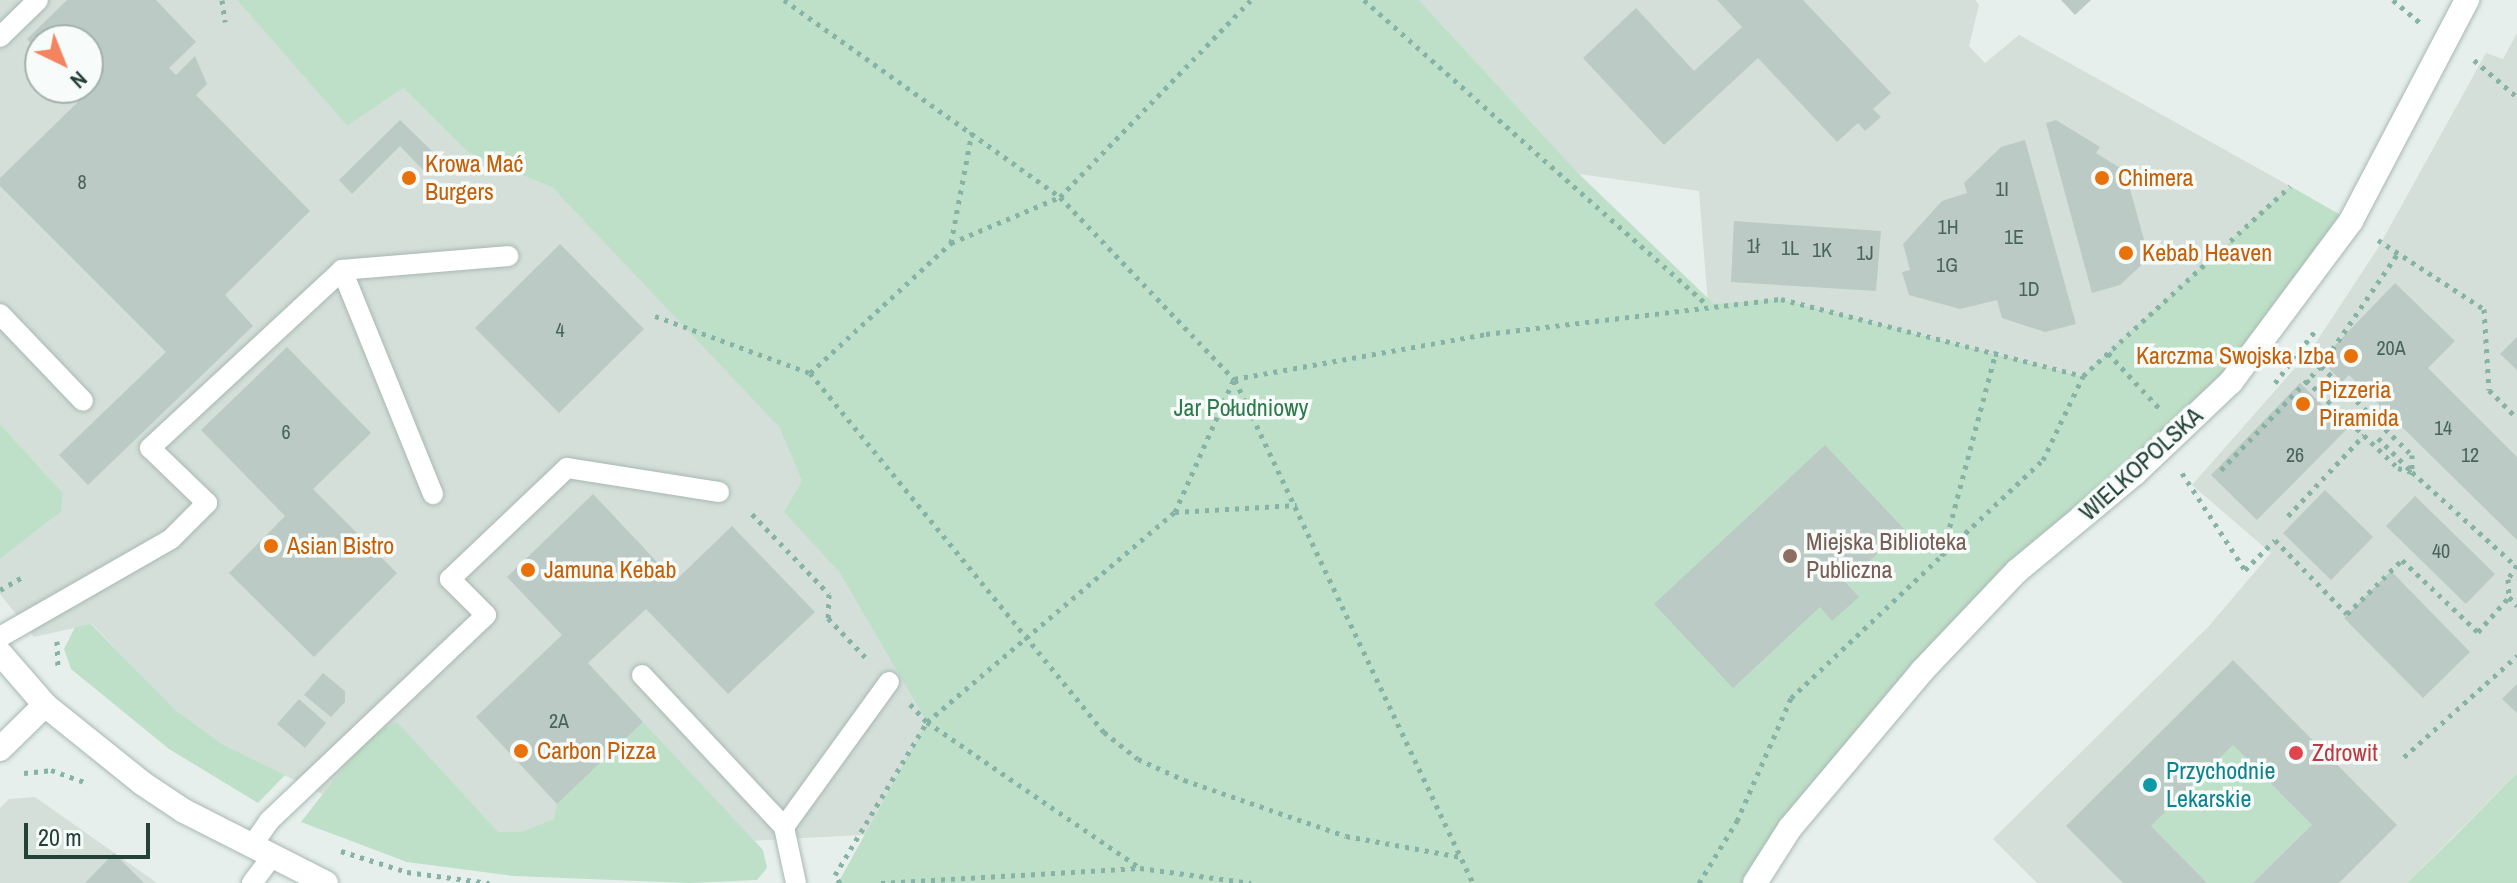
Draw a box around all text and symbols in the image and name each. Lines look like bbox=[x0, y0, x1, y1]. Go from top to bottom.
north arrow bbox=[24, 24, 104, 104]
text: N bbox=[64, 65, 94, 96]
place label: Krowa Mać Burgers bbox=[425, 150, 523, 206]
place label: Chimera bbox=[2118, 164, 2193, 192]
house number: 8 bbox=[77, 169, 87, 193]
marker: Krowa Mać Burgers bbox=[400, 169, 418, 187]
marker: Chimera bbox=[2093, 169, 2111, 187]
house number: 1I bbox=[1995, 176, 2009, 200]
house number: 1H bbox=[1938, 214, 1958, 238]
house number: 1E bbox=[2004, 224, 2024, 248]
house number: 1ł bbox=[1747, 233, 1759, 257]
house number: 1L bbox=[1781, 235, 1799, 259]
house number: 1K bbox=[1812, 237, 1832, 261]
place label: Kebab Heaven bbox=[2142, 239, 2272, 267]
house number: 1J bbox=[1856, 240, 1874, 264]
marker: Kebab Heaven bbox=[2117, 244, 2135, 262]
house number: 1G bbox=[1936, 252, 1958, 276]
house number: 1D bbox=[2019, 276, 2039, 300]
house number: 4 bbox=[555, 317, 565, 341]
house number: 20A bbox=[2376, 335, 2406, 359]
place label: Karczma Swojska Izba bbox=[2136, 342, 2335, 370]
marker: Karczma Swojska Izba bbox=[2342, 347, 2360, 365]
place label: Pizzeria Piramida bbox=[2319, 376, 2399, 432]
park label: Jar Południowy bbox=[1174, 394, 1308, 422]
marker: Pizzeria Piramida bbox=[2294, 395, 2312, 413]
street label: WIELKOPOLSKA bbox=[2074, 401, 2208, 527]
house number: 14 bbox=[2434, 415, 2452, 439]
house number: 6 bbox=[281, 419, 291, 443]
house number: 26 bbox=[2286, 442, 2304, 466]
house number: 12 bbox=[2461, 442, 2479, 466]
place label: Miejska Biblioteka Publiczna bbox=[1806, 528, 1967, 584]
place label: Asian Bistro bbox=[287, 532, 394, 560]
marker: Asian Bistro bbox=[262, 537, 280, 555]
house number: 40 bbox=[2432, 538, 2450, 562]
marker: Miejska Biblioteka Publiczna bbox=[1781, 547, 1799, 565]
place label: Jamuna Kebab bbox=[544, 556, 676, 584]
marker: Jamuna Kebab bbox=[519, 561, 537, 579]
house number: 2A bbox=[549, 708, 569, 732]
place label: Carbon Pizza bbox=[537, 737, 656, 765]
place label: Zdrowit bbox=[2312, 739, 2378, 767]
marker: Carbon Pizza bbox=[512, 742, 530, 760]
marker: Zdrowit bbox=[2287, 744, 2305, 762]
place label: Przychodnie Lekarskie bbox=[2166, 757, 2275, 813]
marker: Przychodnie Lekarskie bbox=[2141, 776, 2159, 794]
scale bar bbox=[28, 807, 154, 857]
text: 20 m bbox=[38, 821, 82, 853]

